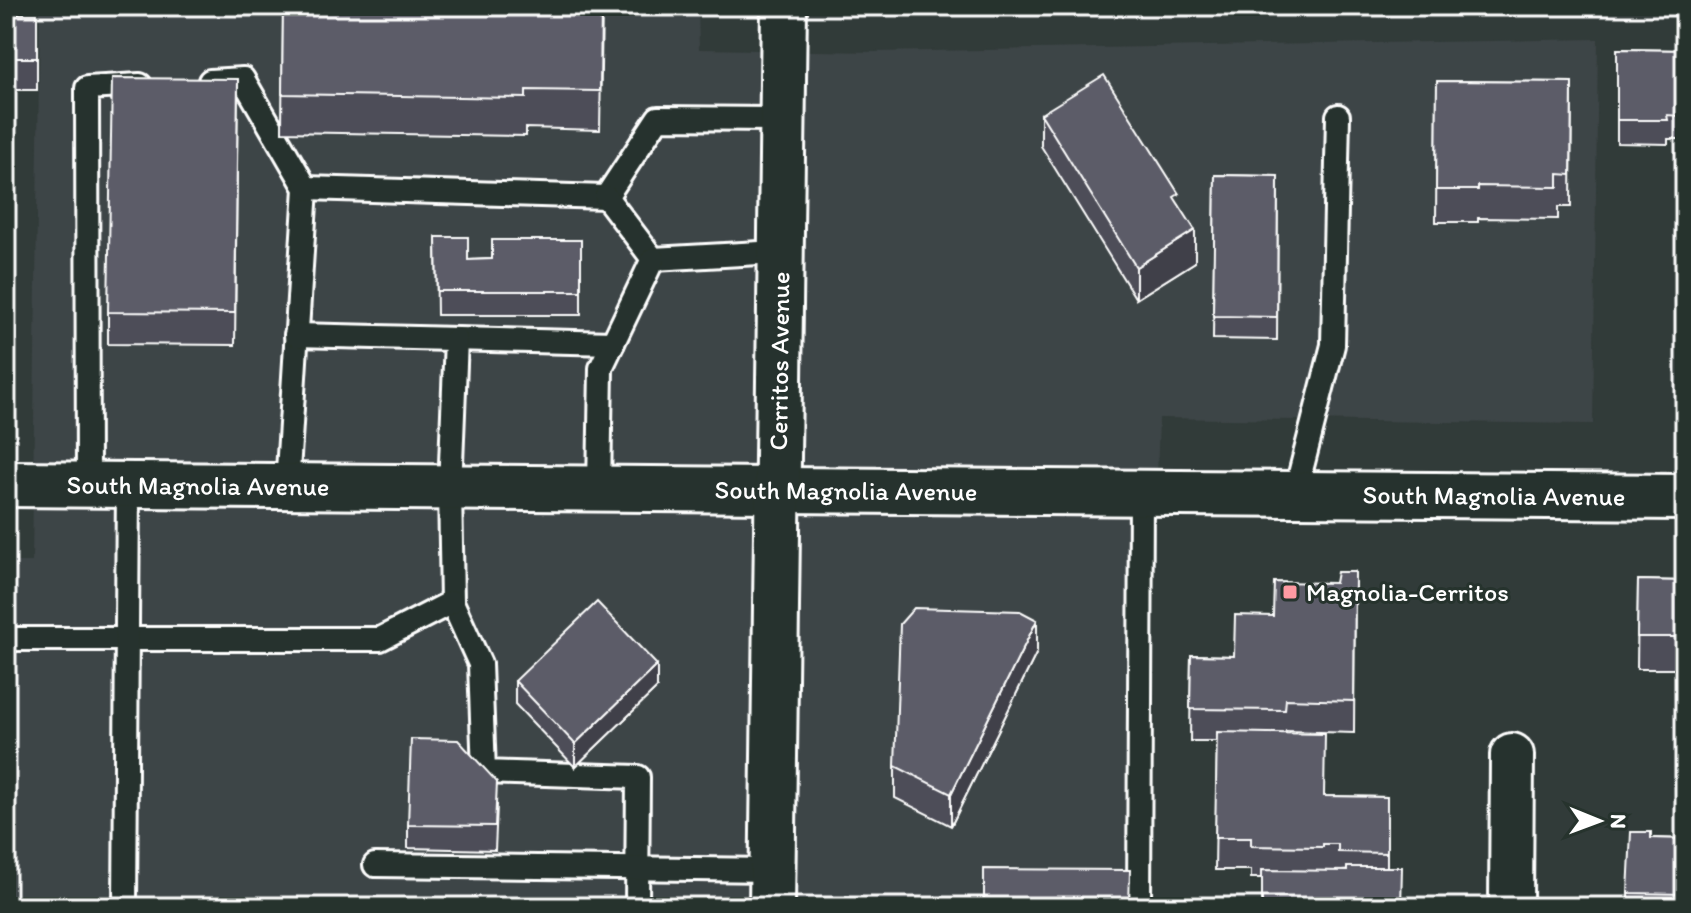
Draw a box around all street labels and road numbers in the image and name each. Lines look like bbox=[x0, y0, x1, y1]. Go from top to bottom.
street label: Cerritos Avenue bbox=[762, 271, 796, 451]
street label: South Magnolia Avenue bbox=[67, 468, 329, 503]
street label: South Magnolia Avenue bbox=[715, 473, 977, 508]
street label: South Magnolia Avenue bbox=[1362, 479, 1625, 513]

